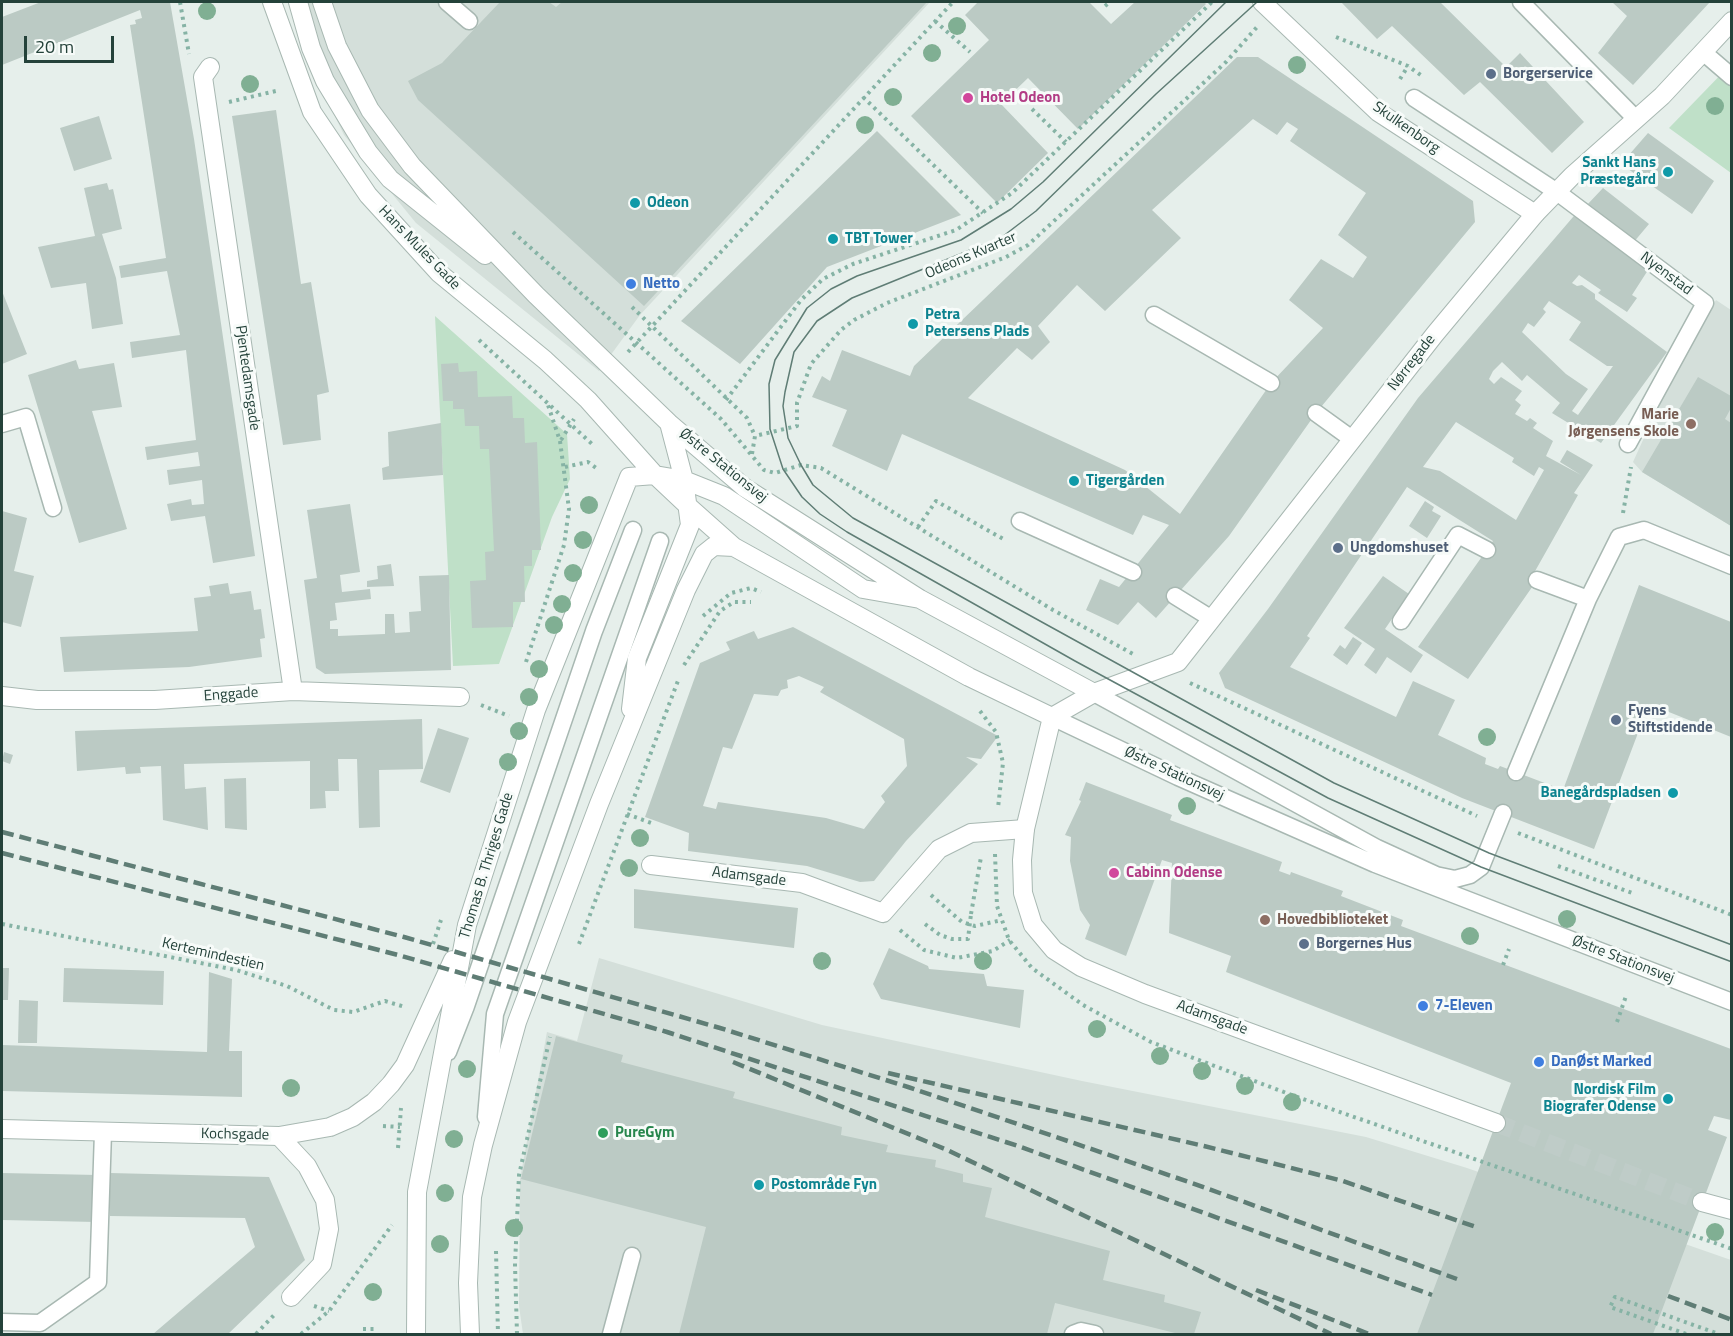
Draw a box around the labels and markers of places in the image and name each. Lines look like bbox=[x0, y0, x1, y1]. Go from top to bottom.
place label: Borgerservice bbox=[1503, 65, 1593, 83]
marker: Borgerservice bbox=[1484, 67, 1498, 81]
place label: Hotel Odeon bbox=[980, 89, 1060, 107]
marker: Hotel Odeon bbox=[961, 91, 975, 105]
place label: Sankt Hans Præstegård bbox=[1580, 154, 1656, 189]
marker: Sankt Hans Præstegård bbox=[1661, 165, 1675, 179]
place label: Odeon bbox=[647, 194, 689, 212]
marker: Odeon bbox=[628, 196, 642, 210]
place label: TBT Tower bbox=[845, 230, 913, 248]
marker: TBT Tower bbox=[826, 232, 840, 246]
place label: Netto bbox=[643, 275, 680, 293]
marker: Netto bbox=[624, 277, 638, 291]
place label: Petra Petersens Plads bbox=[925, 306, 1029, 341]
marker: Petra Petersens Plads bbox=[906, 317, 920, 331]
place label: Marie Jørgensens Skole bbox=[1568, 406, 1679, 441]
marker: Marie Jørgensens Skole bbox=[1684, 417, 1698, 431]
place label: Tigergården bbox=[1086, 472, 1164, 490]
marker: Tigergården bbox=[1067, 474, 1081, 488]
place label: Ungdomshuset bbox=[1350, 539, 1449, 557]
marker: Ungdomshuset bbox=[1331, 541, 1345, 555]
place label: Fyens Stiftstidende bbox=[1628, 702, 1713, 737]
marker: Fyens Stiftstidende bbox=[1609, 713, 1623, 727]
place label: Banegårdspladsen bbox=[1541, 784, 1661, 802]
marker: Banegårdspladsen bbox=[1666, 786, 1680, 800]
place label: Cabinn Odense bbox=[1126, 864, 1222, 882]
marker: Cabinn Odense bbox=[1107, 866, 1121, 880]
place label: Hovedbiblioteket bbox=[1277, 911, 1388, 929]
marker: Hovedbiblioteket bbox=[1258, 913, 1272, 927]
place label: Borgernes Hus bbox=[1316, 935, 1412, 953]
marker: Borgernes Hus bbox=[1297, 937, 1311, 951]
place label: 7-Eleven bbox=[1435, 997, 1493, 1015]
marker: 7-Eleven bbox=[1416, 999, 1430, 1013]
place label: DanØst Marked bbox=[1551, 1053, 1652, 1071]
marker: DanØst Marked bbox=[1532, 1055, 1546, 1069]
place label: Nordisk Film Biografer Odense bbox=[1543, 1081, 1656, 1116]
marker: Nordisk Film Biografer Odense bbox=[1661, 1092, 1675, 1106]
place label: PureGym bbox=[615, 1124, 675, 1142]
marker: PureGym bbox=[596, 1126, 610, 1140]
place label: Postområde Fyn bbox=[771, 1176, 877, 1194]
marker: Postområde Fyn bbox=[752, 1178, 766, 1192]

